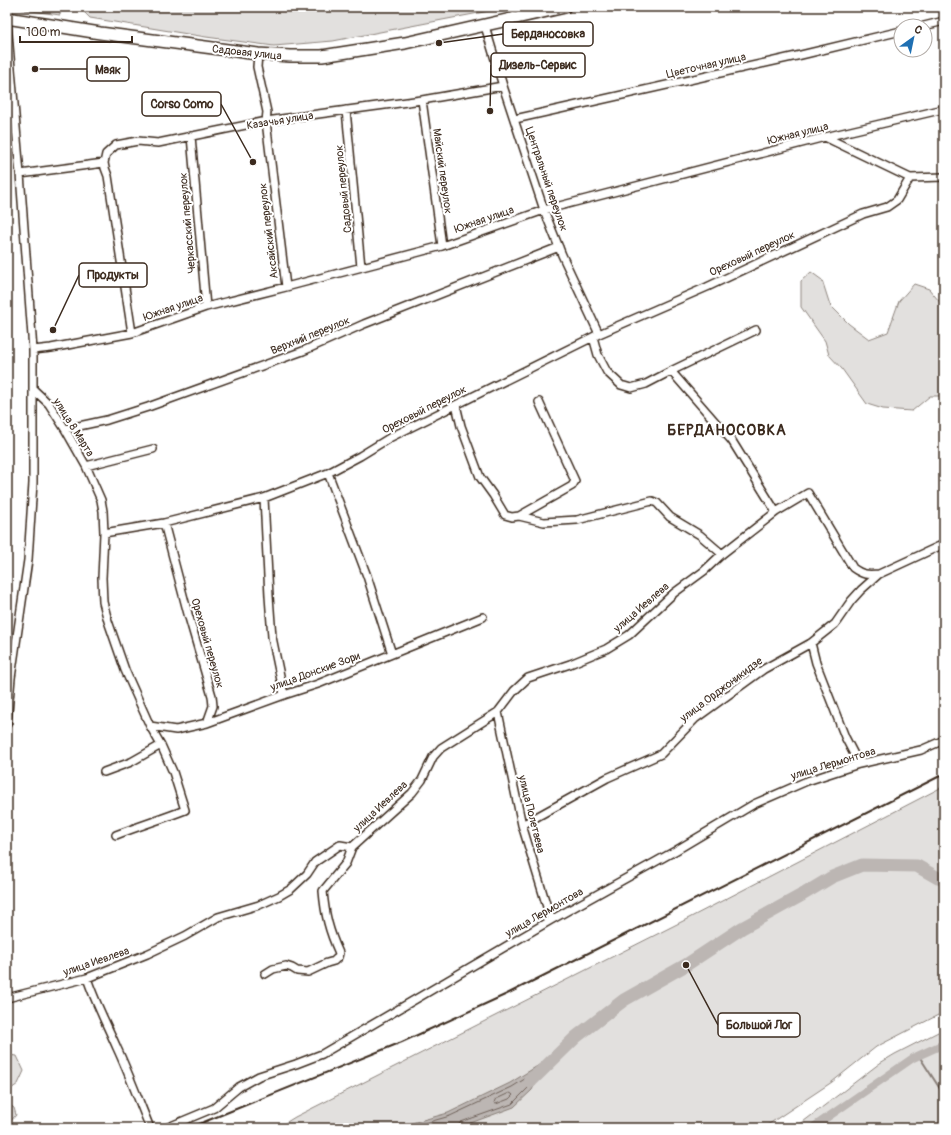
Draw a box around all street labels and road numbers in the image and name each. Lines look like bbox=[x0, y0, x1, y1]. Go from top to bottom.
street label: Садовая улица bbox=[212, 42, 282, 63]
street label: Цветочная улица bbox=[665, 50, 747, 81]
street label: Казачья улица bbox=[246, 109, 314, 132]
street label: Южная улица bbox=[766, 120, 830, 147]
street label: Центральный переулок bbox=[523, 125, 571, 233]
street label: Майский переулок bbox=[430, 128, 455, 215]
street label: Садовый переулок bbox=[332, 144, 355, 234]
street label: Черкасский переулок bbox=[177, 172, 198, 274]
street label: Аксайский переулок bbox=[256, 182, 281, 280]
street label: Южная улица bbox=[453, 203, 516, 236]
street label: Ореховый переулок bbox=[707, 228, 797, 279]
street label: Южная улица bbox=[142, 291, 205, 324]
street label: Верхний переулок bbox=[269, 314, 352, 357]
street label: Ореховый переулок bbox=[380, 382, 469, 436]
street label: улица 8 Марта bbox=[50, 395, 97, 459]
street label: улица Иевлева bbox=[610, 580, 672, 636]
street label: Ореховый переулок bbox=[188, 597, 227, 690]
street label: улица Донские Зори bbox=[268, 649, 362, 694]
street label: улица Орджоникидзе bbox=[677, 654, 766, 725]
street label: улица Лермонтова bbox=[788, 744, 877, 783]
street label: улица Полетаева bbox=[515, 773, 548, 855]
street label: улица Иевлева bbox=[350, 778, 410, 835]
street label: улица Лермонтова bbox=[502, 885, 585, 940]
street label: улица Иевлева bbox=[61, 944, 131, 979]

